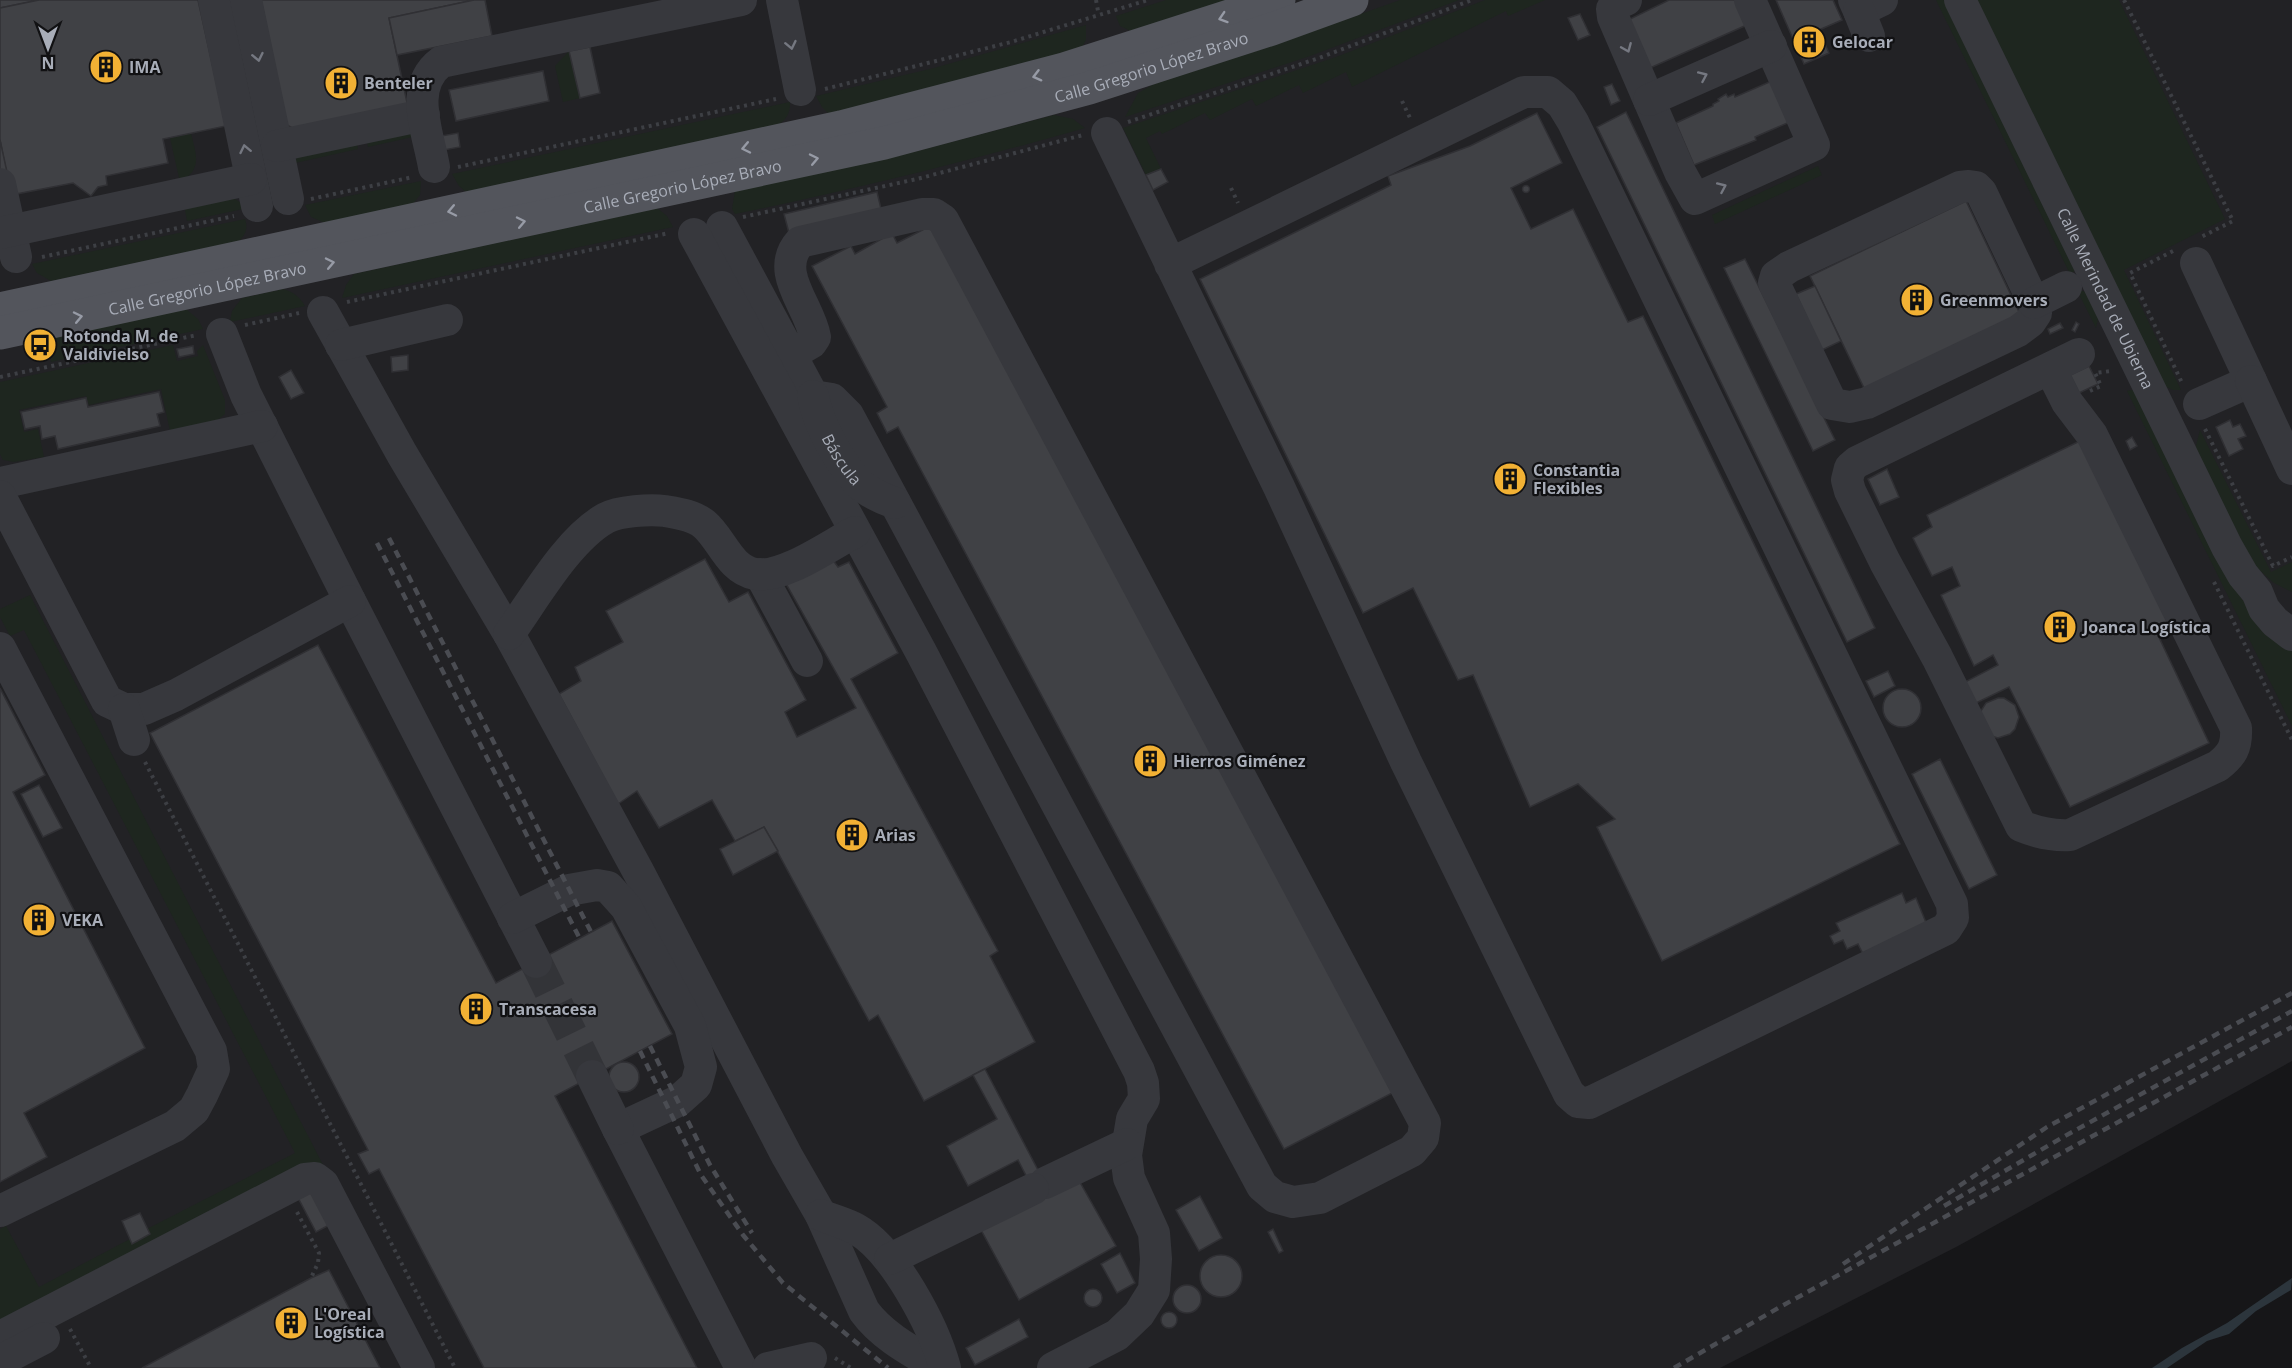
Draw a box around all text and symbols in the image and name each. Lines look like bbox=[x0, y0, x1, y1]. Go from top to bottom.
one-way arrow bbox=[1218, 11, 1229, 23]
north arrow bbox=[18, 18, 78, 78]
building icon: Gelocar bbox=[1791, 24, 1827, 60]
street label: Calle Gregorio López Bravo bbox=[1052, 26, 1251, 108]
place label: Gelocar bbox=[1832, 31, 1893, 53]
one-way arrow bbox=[784, 40, 797, 50]
one-way arrow bbox=[1620, 42, 1632, 53]
building icon: IMA bbox=[88, 49, 124, 85]
text: N bbox=[41, 52, 55, 74]
one-way arrow bbox=[251, 52, 264, 62]
place label: IMA bbox=[129, 56, 161, 78]
building icon: Benteler bbox=[323, 65, 359, 101]
one-way arrow bbox=[1032, 69, 1042, 82]
one-way arrow bbox=[1696, 71, 1707, 83]
place label: Benteler bbox=[364, 72, 433, 94]
one-way arrow bbox=[741, 141, 751, 154]
one-way arrow bbox=[239, 144, 252, 154]
one-way arrow bbox=[809, 153, 819, 166]
street label: Calle Gregorio López Bravo bbox=[581, 154, 783, 218]
one-way arrow bbox=[1715, 182, 1726, 194]
one-way arrow bbox=[448, 204, 458, 217]
street label: Calle Merindad de Ubierna bbox=[2052, 204, 2159, 393]
one-way arrow bbox=[515, 216, 525, 229]
street label: Calle Gregorio López Bravo bbox=[106, 256, 308, 320]
one-way arrow bbox=[325, 257, 335, 270]
building icon: Greenmovers bbox=[1899, 282, 1935, 318]
place label: Greenmovers bbox=[1940, 289, 2048, 311]
one-way arrow bbox=[72, 311, 82, 324]
place label: Rotonda M. de Valdivielso bbox=[63, 325, 178, 365]
bus stop icon: Rotonda M. de Valdivielso bbox=[22, 327, 58, 363]
street label: Báscula bbox=[817, 430, 866, 490]
place label: Constantia Flexibles bbox=[1533, 459, 1620, 499]
building icon: Constantia Flexibles bbox=[1492, 461, 1528, 497]
building icon: Joanca Logística bbox=[2042, 609, 2078, 645]
place label: Joanca Logística bbox=[2081, 616, 2211, 638]
building icon: Hierros Giménez bbox=[1132, 743, 1168, 779]
place label: Hierros Giménez bbox=[1173, 750, 1306, 772]
building icon: Arias bbox=[834, 817, 870, 853]
place label: Arias bbox=[875, 824, 916, 846]
building icon: VEKA bbox=[21, 902, 57, 938]
place label: VEKA bbox=[62, 909, 104, 931]
building icon: Transcacesa bbox=[458, 991, 494, 1027]
place label: Transcacesa bbox=[499, 998, 597, 1020]
place label: L'Oreal Logística bbox=[314, 1303, 385, 1343]
building icon: L'Oreal Logística bbox=[273, 1305, 309, 1341]

